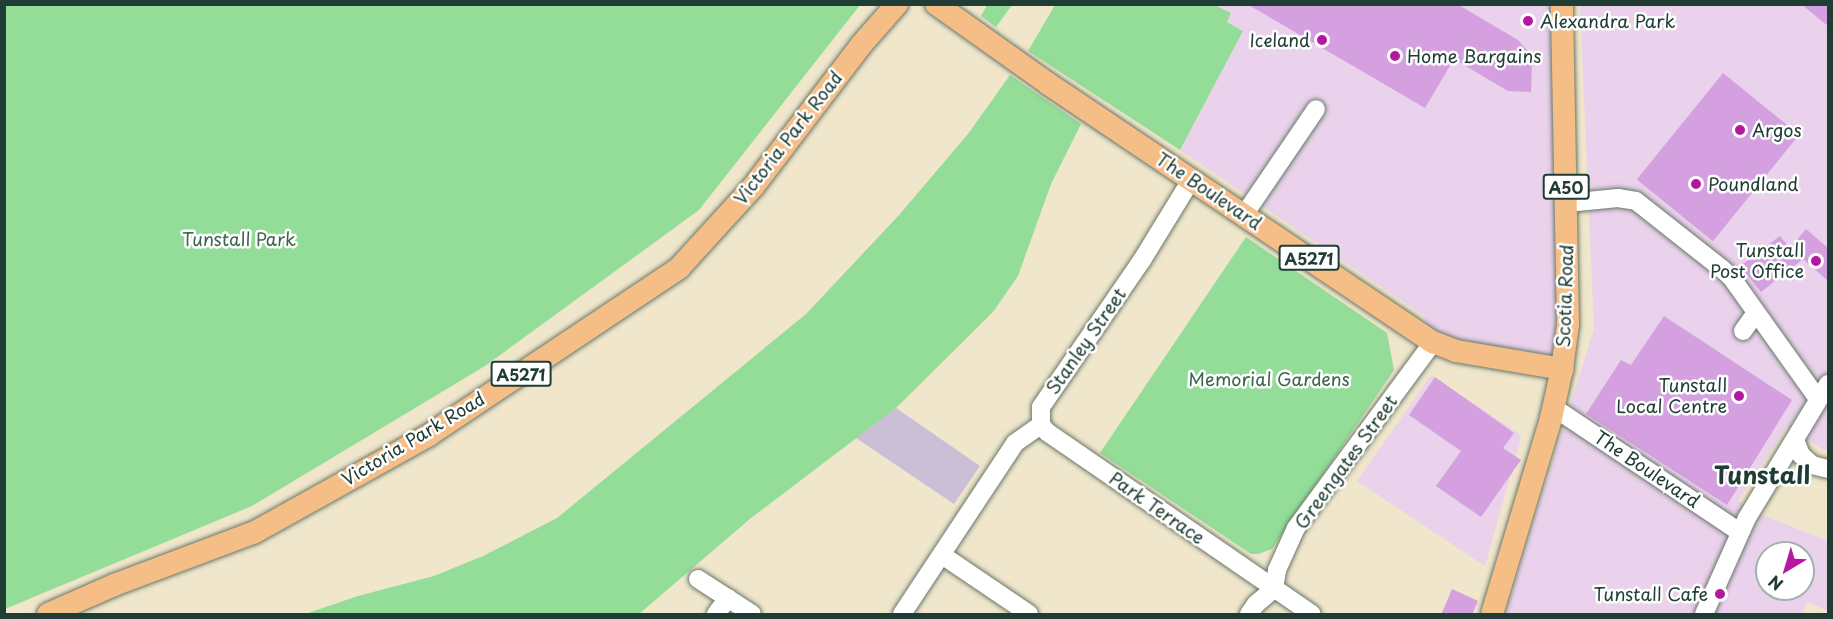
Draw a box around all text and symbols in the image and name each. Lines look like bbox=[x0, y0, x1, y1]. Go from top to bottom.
place label: Alexandra Park bbox=[1540, 10, 1675, 32]
marker: Alexandra Park bbox=[1521, 14, 1535, 28]
place label: Iceland bbox=[1249, 29, 1310, 51]
marker: Iceland bbox=[1315, 33, 1329, 47]
place label: Home Bargains bbox=[1407, 45, 1541, 67]
marker: Home Bargains bbox=[1388, 49, 1402, 63]
street label: Victoria Park Road bbox=[729, 67, 847, 209]
place label: Argos bbox=[1752, 119, 1802, 141]
marker: Argos bbox=[1733, 123, 1747, 137]
street label: The Boulevard bbox=[1152, 147, 1266, 235]
place label: Poundland bbox=[1708, 173, 1798, 195]
road number: A50 bbox=[1542, 174, 1590, 200]
marker: Poundland bbox=[1689, 177, 1703, 191]
park label: Tunstall Park bbox=[182, 228, 296, 250]
place label: Tunstall Post Office bbox=[1710, 240, 1804, 282]
street label: Scotia Road bbox=[1552, 243, 1578, 349]
road number: A5271 bbox=[1278, 245, 1340, 271]
marker: Tunstall Post Office bbox=[1809, 254, 1823, 268]
street label: Stanley Street bbox=[1041, 283, 1131, 399]
road number: A5271 bbox=[490, 361, 552, 387]
park label: Memorial Gardens bbox=[1189, 368, 1349, 390]
place label: Tunstall Local Centre bbox=[1616, 375, 1727, 418]
street label: Victoria Park Road bbox=[337, 388, 489, 490]
marker: Tunstall Local Centre bbox=[1732, 389, 1746, 403]
street label: Greengates Street bbox=[1290, 390, 1402, 534]
street label: The Boulevard bbox=[1590, 425, 1704, 513]
district label: Tunstall bbox=[1714, 461, 1810, 489]
street label: Park Terrace bbox=[1105, 467, 1209, 549]
north arrow bbox=[1755, 541, 1815, 601]
text: N bbox=[1763, 570, 1788, 597]
place label: Tunstall Cafe bbox=[1593, 583, 1708, 605]
marker: Tunstall Cafe bbox=[1713, 587, 1727, 601]

